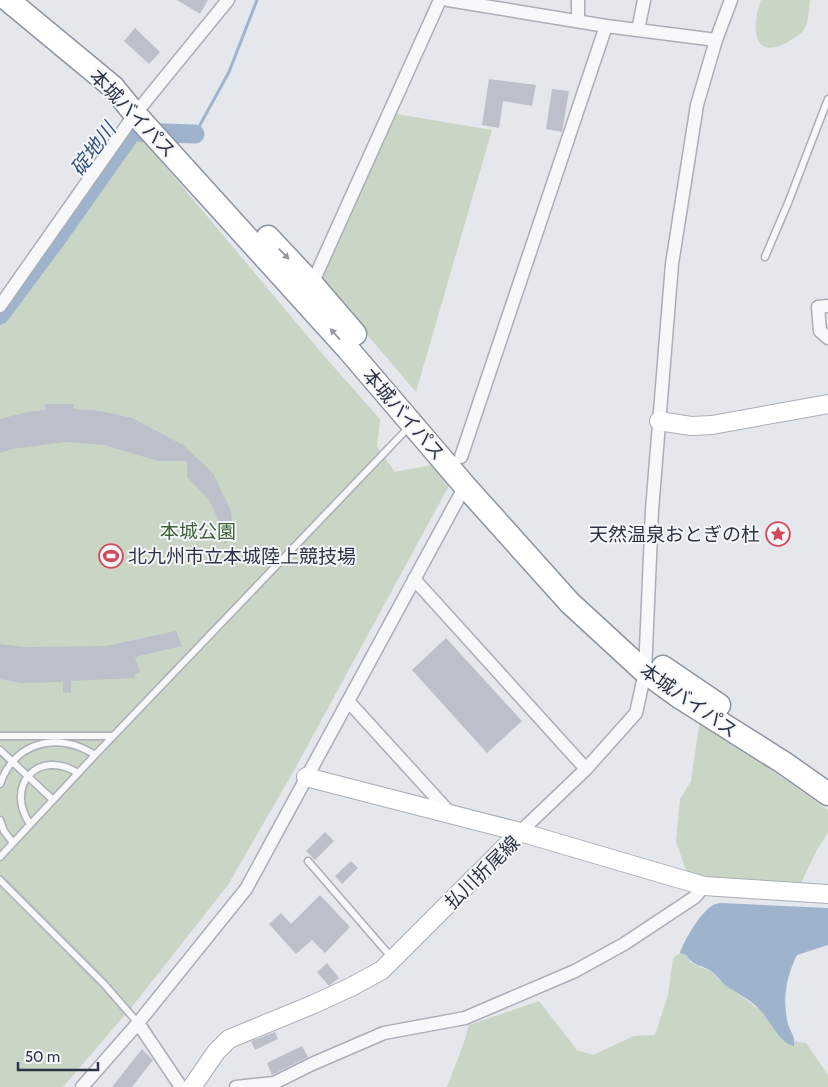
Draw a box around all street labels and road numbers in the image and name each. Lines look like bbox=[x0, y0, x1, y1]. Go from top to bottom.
street label: 本城バイパス bbox=[85, 64, 180, 162]
street label: 本城バイパス bbox=[358, 364, 450, 465]
street label: 本城バイパス bbox=[636, 658, 742, 742]
street label: 払川折尾線 bbox=[440, 831, 525, 914]

